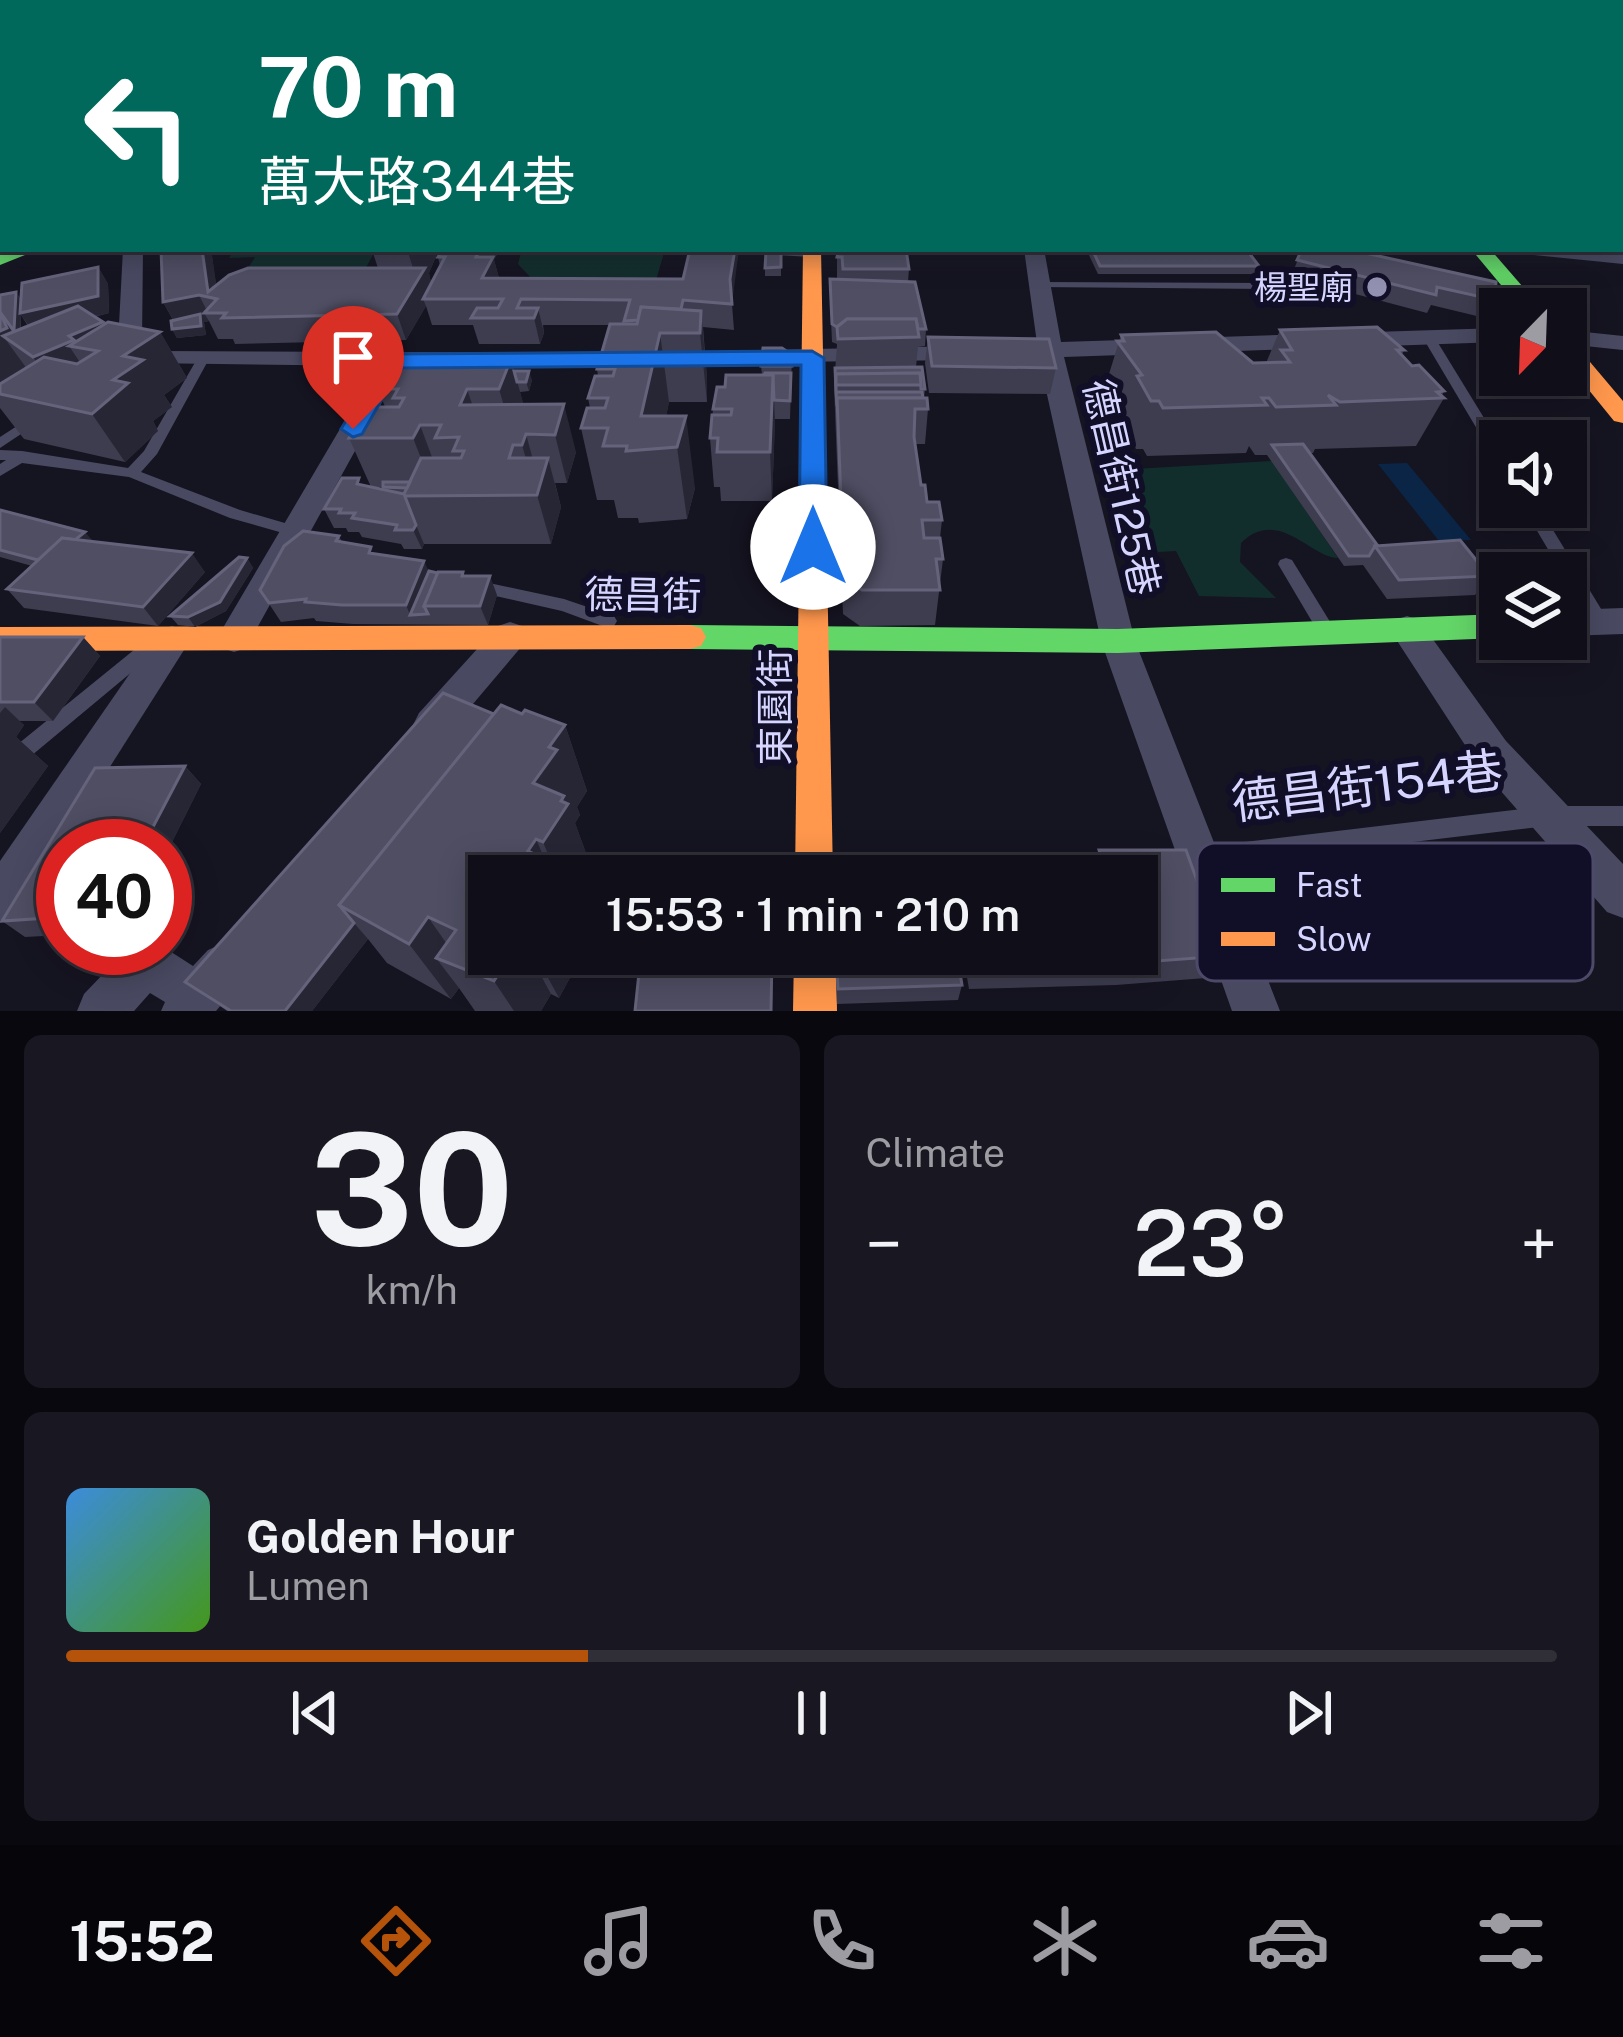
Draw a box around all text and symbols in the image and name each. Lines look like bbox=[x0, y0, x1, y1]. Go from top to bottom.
text: 70 m bbox=[258, 37, 458, 136]
icon: left bbox=[60, 48, 216, 204]
text: 萬大路344巷 bbox=[258, 150, 576, 213]
place label: 楊聖廟 bbox=[1254, 268, 1353, 306]
marker: 楊聖廟 bbox=[1364, 274, 1390, 300]
north arrow bbox=[1479, 288, 1587, 396]
map controls bbox=[1479, 288, 1587, 660]
pin bbox=[302, 306, 404, 429]
icon: arrive bbox=[320, 324, 386, 390]
street label: 德昌街125巷 bbox=[1075, 375, 1169, 599]
button: sound bbox=[1479, 420, 1587, 528]
position arrow bbox=[750, 484, 876, 610]
button: layers bbox=[1479, 552, 1587, 660]
street label: 德昌街 bbox=[584, 571, 702, 619]
street label: 東園街 bbox=[752, 648, 798, 766]
street label: 德昌街154巷 bbox=[1228, 741, 1506, 830]
speed limit sign: 40 bbox=[36, 819, 192, 975]
legend bbox=[1197, 843, 1593, 981]
text: Fast bbox=[1296, 866, 1363, 904]
text: 15:53 · 1 min · 210 m bbox=[606, 888, 1020, 941]
text: Slow bbox=[1296, 920, 1371, 958]
text: 30 bbox=[310, 1097, 514, 1280]
text: Climate bbox=[866, 1130, 1005, 1176]
text: 23° bbox=[1133, 1190, 1289, 1296]
text: − bbox=[866, 1205, 902, 1283]
text: + bbox=[1520, 1205, 1557, 1283]
text: km/h bbox=[366, 1267, 458, 1313]
text: Golden Hour bbox=[246, 1510, 515, 1563]
text: Lumen bbox=[246, 1563, 370, 1609]
icon: previous bbox=[282, 1680, 348, 1746]
icon: pause bbox=[779, 1680, 845, 1746]
icon: next bbox=[1276, 1680, 1342, 1746]
icon: directions bbox=[354, 1899, 438, 1983]
icon: music bbox=[577, 1899, 661, 1983]
icon: phone bbox=[800, 1899, 884, 1983]
icon: climate bbox=[1023, 1899, 1107, 1983]
icon: car bbox=[1246, 1899, 1330, 1983]
icon: filters bbox=[1469, 1899, 1553, 1983]
text: 15:52 bbox=[70, 1910, 214, 1973]

